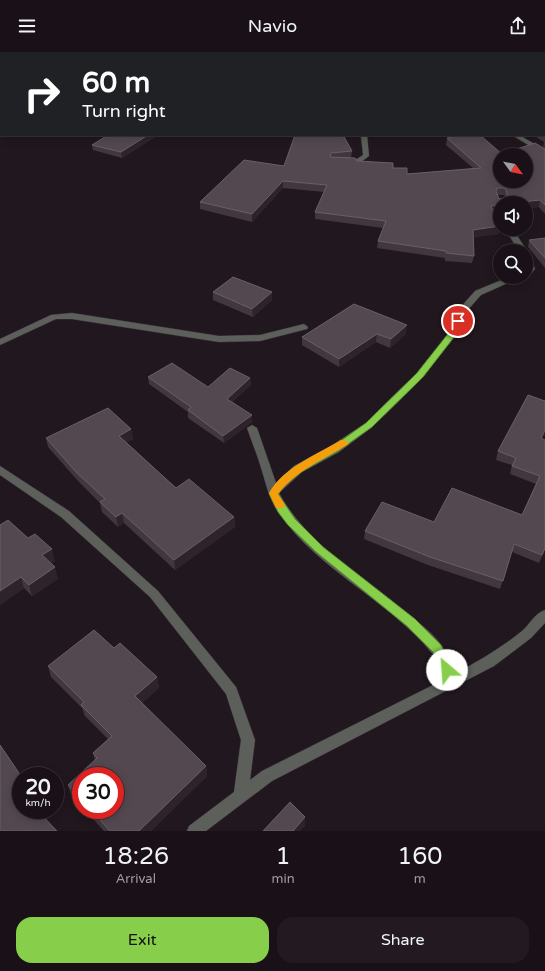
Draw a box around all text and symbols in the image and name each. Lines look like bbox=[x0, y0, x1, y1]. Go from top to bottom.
icon: menu bbox=[16, 15, 38, 37]
text: Navio bbox=[248, 15, 297, 37]
icon: share bbox=[507, 15, 529, 37]
text: 60 m bbox=[82, 66, 150, 100]
icon: right bbox=[16, 68, 68, 120]
text: Turn right bbox=[82, 100, 166, 122]
north arrow bbox=[493, 148, 533, 188]
map controls bbox=[493, 148, 533, 284]
button: sound bbox=[493, 196, 533, 236]
button: search bbox=[493, 244, 533, 284]
pin bbox=[441, 304, 475, 338]
icon: arrive bbox=[447, 310, 469, 332]
position arrow bbox=[426, 649, 468, 691]
speed limit sign: 30 bbox=[72, 767, 124, 819]
text: 20 bbox=[25, 776, 51, 800]
text: km/h bbox=[25, 797, 51, 809]
text: 18:26 bbox=[103, 842, 169, 871]
text: 1 bbox=[276, 842, 291, 871]
text: 160 bbox=[397, 842, 442, 871]
text: Arrival bbox=[116, 871, 156, 887]
text: min bbox=[272, 871, 295, 887]
text: m bbox=[414, 871, 426, 887]
button: Exit bbox=[16, 917, 269, 963]
button: Share bbox=[277, 917, 529, 963]

